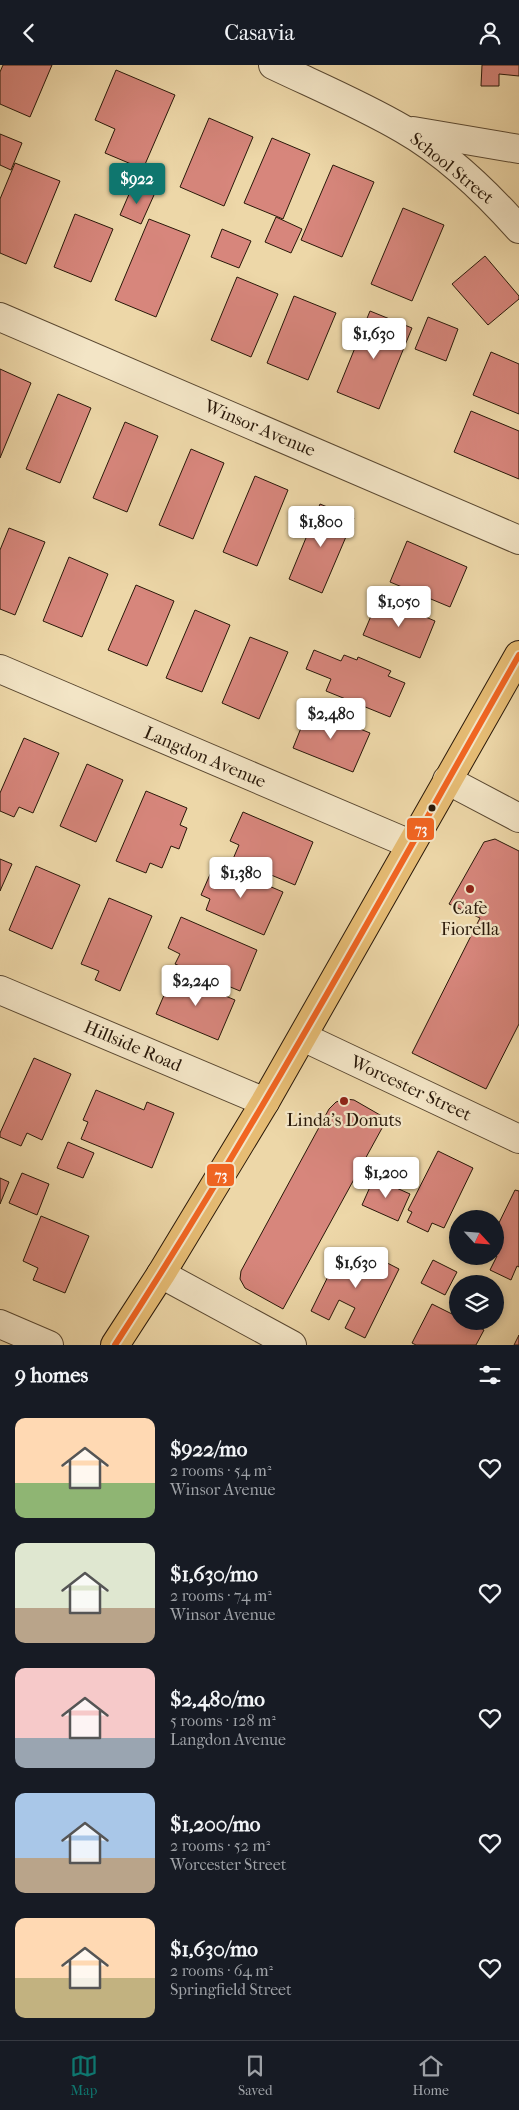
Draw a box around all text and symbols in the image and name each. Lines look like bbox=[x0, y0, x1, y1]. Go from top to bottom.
icon: back bbox=[15, 19, 43, 47]
icon: person bbox=[476, 19, 504, 47]
text: Casavia bbox=[224, 20, 295, 46]
street label: School Street bbox=[406, 128, 498, 209]
pin: $922 bbox=[107, 163, 167, 205]
text: $922 bbox=[120, 169, 154, 188]
pin: $1,630 bbox=[333, 317, 415, 360]
text: $1,630 bbox=[353, 324, 395, 343]
street label: Winsor Avenue bbox=[200, 395, 319, 461]
pin: $1,800 bbox=[280, 505, 362, 548]
text: $1,800 bbox=[299, 512, 343, 531]
pin: $1,050 bbox=[358, 585, 440, 628]
text: $1,050 bbox=[378, 592, 420, 611]
pin: $2,480 bbox=[290, 697, 372, 740]
text: $2,480 bbox=[307, 704, 355, 723]
street label: Langdon Avenue bbox=[141, 722, 269, 793]
unlabelled marker bbox=[427, 803, 437, 813]
line badge: 73 bbox=[406, 817, 435, 841]
text: 73 bbox=[414, 821, 428, 838]
pin: $1,380 bbox=[200, 857, 282, 899]
text: $1,380 bbox=[220, 863, 262, 882]
marker: Cafe Fiorella bbox=[464, 883, 476, 895]
place label: Cafe Fiorella bbox=[441, 898, 500, 940]
pin: $2,240 bbox=[155, 965, 237, 1007]
text: $2,240 bbox=[173, 971, 219, 990]
street label: Hillside Road bbox=[81, 1016, 185, 1077]
street label: Worcester Street bbox=[346, 1051, 475, 1126]
marker: Linda's Donuts bbox=[338, 1095, 350, 1107]
place label: Linda's Donuts bbox=[287, 1110, 402, 1131]
pin: $1,200 bbox=[345, 1157, 427, 1199]
line badge: 73 bbox=[206, 1163, 235, 1187]
text: $1,200 bbox=[364, 1163, 408, 1182]
text: 73 bbox=[214, 1167, 228, 1184]
north arrow bbox=[449, 1210, 504, 1265]
map controls bbox=[449, 1210, 504, 1330]
pin: $1,630 bbox=[315, 1247, 397, 1289]
text: $1,630 bbox=[335, 1253, 377, 1272]
button: layers bbox=[449, 1275, 504, 1330]
icon: filters bbox=[476, 1361, 504, 1389]
text: 9 homes bbox=[15, 1363, 88, 1387]
text: $922/mo bbox=[170, 1437, 247, 1461]
icon: home bbox=[55, 1438, 115, 1498]
icon: heart bbox=[476, 1454, 504, 1482]
text: 2 rooms · 54 m² bbox=[170, 1461, 271, 1480]
text: Winsor Avenue bbox=[170, 1480, 275, 1499]
text: $1,630/mo bbox=[170, 1562, 258, 1586]
icon: home bbox=[55, 1563, 115, 1623]
icon: heart bbox=[476, 1579, 504, 1607]
text: 2 rooms · 74 m² bbox=[170, 1586, 272, 1605]
text: Winsor Avenue bbox=[170, 1605, 275, 1624]
text: $2,480/mo bbox=[170, 1687, 265, 1711]
icon: home bbox=[55, 1688, 115, 1748]
icon: heart bbox=[476, 1704, 504, 1732]
text: 5 rooms · 128 m² bbox=[170, 1711, 276, 1730]
text: Langdon Avenue bbox=[170, 1730, 286, 1749]
text: $1,200/mo bbox=[170, 1812, 261, 1836]
icon: home bbox=[55, 1813, 115, 1873]
icon: heart bbox=[476, 1829, 504, 1857]
text: 2 rooms · 52 m² bbox=[170, 1836, 270, 1855]
text: Worcester Street bbox=[170, 1855, 286, 1874]
text: $1,630/mo bbox=[170, 1937, 258, 1961]
icon: home bbox=[55, 1938, 115, 1998]
icon: heart bbox=[476, 1954, 504, 1982]
text: 2 rooms · 64 m² bbox=[170, 1961, 273, 1980]
text: Springfield Street bbox=[170, 1980, 292, 1999]
tab: Map bbox=[70, 2052, 98, 2099]
tab: Saved bbox=[238, 2052, 273, 2099]
tab: Home bbox=[413, 2052, 449, 2099]

